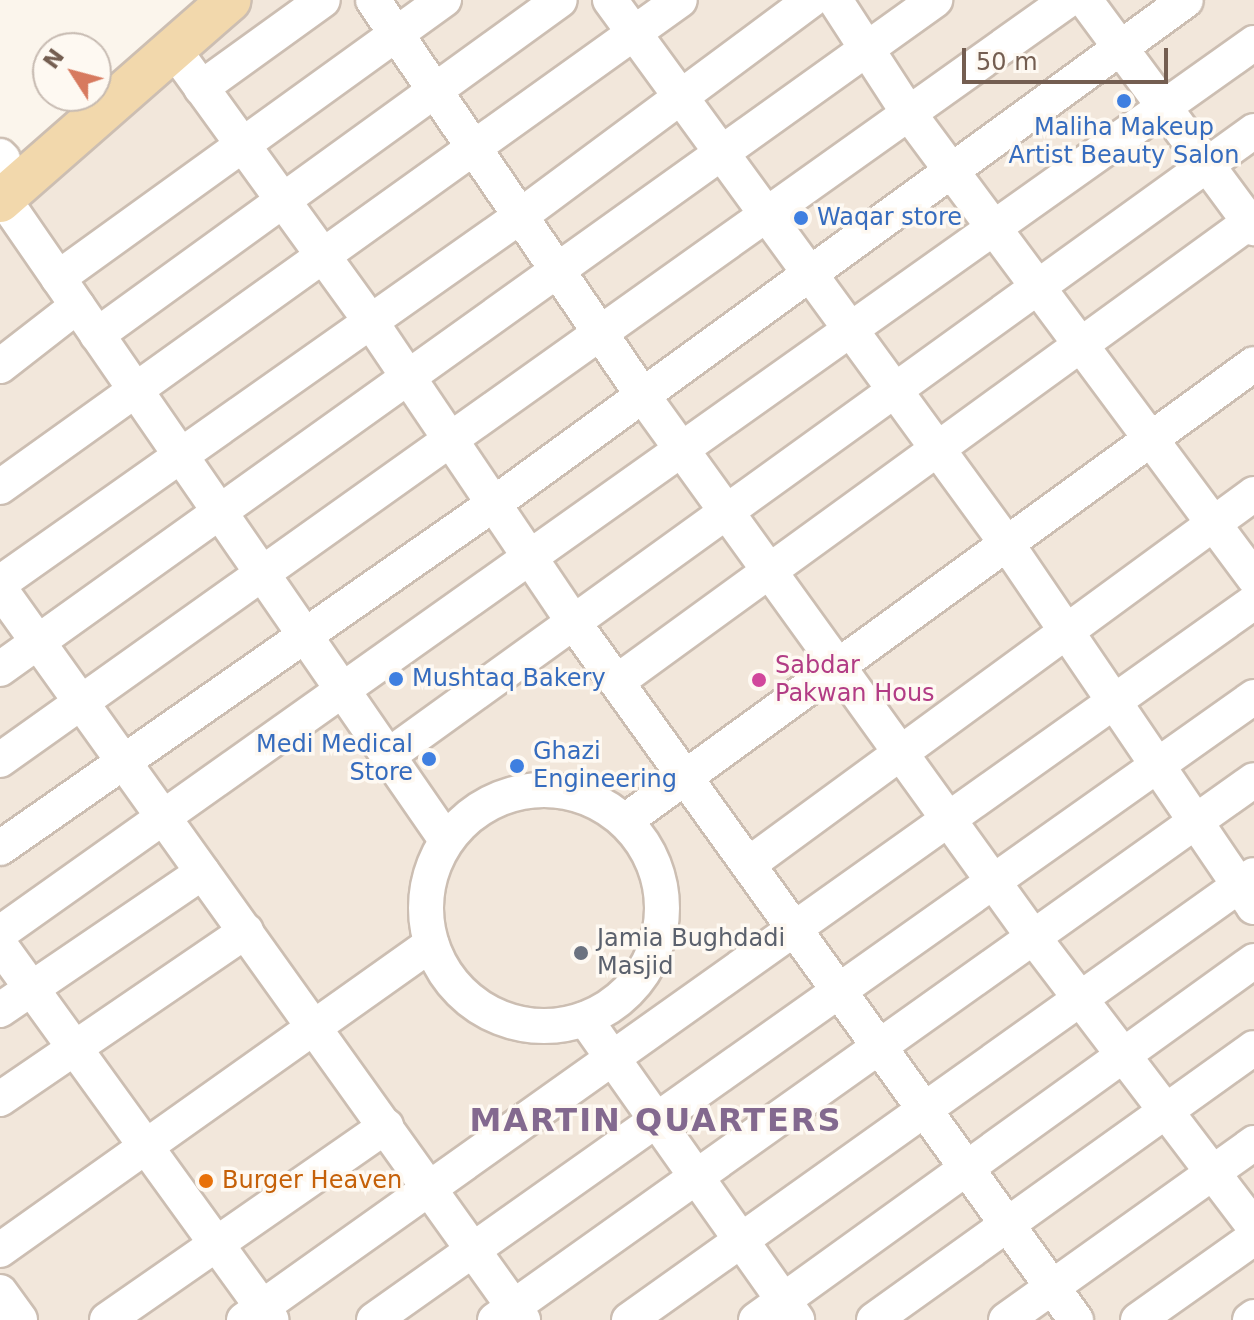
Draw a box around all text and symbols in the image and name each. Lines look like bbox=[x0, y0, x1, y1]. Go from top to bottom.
north arrow bbox=[32, 32, 112, 112]
scale bar bbox=[966, 32, 1172, 82]
text: N bbox=[38, 44, 69, 74]
text: 50 m bbox=[976, 48, 1038, 76]
marker: Maliha Makeup Artist Beauty Salon bbox=[1115, 92, 1133, 110]
place label: Maliha Makeup Artist Beauty Salon bbox=[1009, 114, 1239, 170]
place label: Waqar store bbox=[817, 204, 962, 232]
marker: Waqar store bbox=[792, 209, 810, 227]
place label: Sabdar Pakwan Hous bbox=[775, 652, 935, 708]
place label: Mushtaq Bakery bbox=[412, 665, 606, 693]
marker: Mushtaq Bakery bbox=[387, 670, 405, 688]
marker: Sabdar Pakwan Hous bbox=[750, 671, 768, 689]
place label: Medi Medical Store bbox=[256, 731, 413, 787]
place label: Ghazi Engineering bbox=[533, 738, 677, 794]
marker: Medi Medical Store bbox=[420, 750, 438, 768]
marker: Ghazi Engineering bbox=[508, 757, 526, 775]
place label: Jamia Bughdadi Masjid bbox=[597, 925, 785, 981]
marker: Jamia Bughdadi Masjid bbox=[572, 944, 590, 962]
district label: MARTIN QUARTERS bbox=[469, 1101, 843, 1139]
place label: Burger Heaven bbox=[222, 1167, 402, 1195]
marker: Burger Heaven bbox=[197, 1172, 215, 1190]

